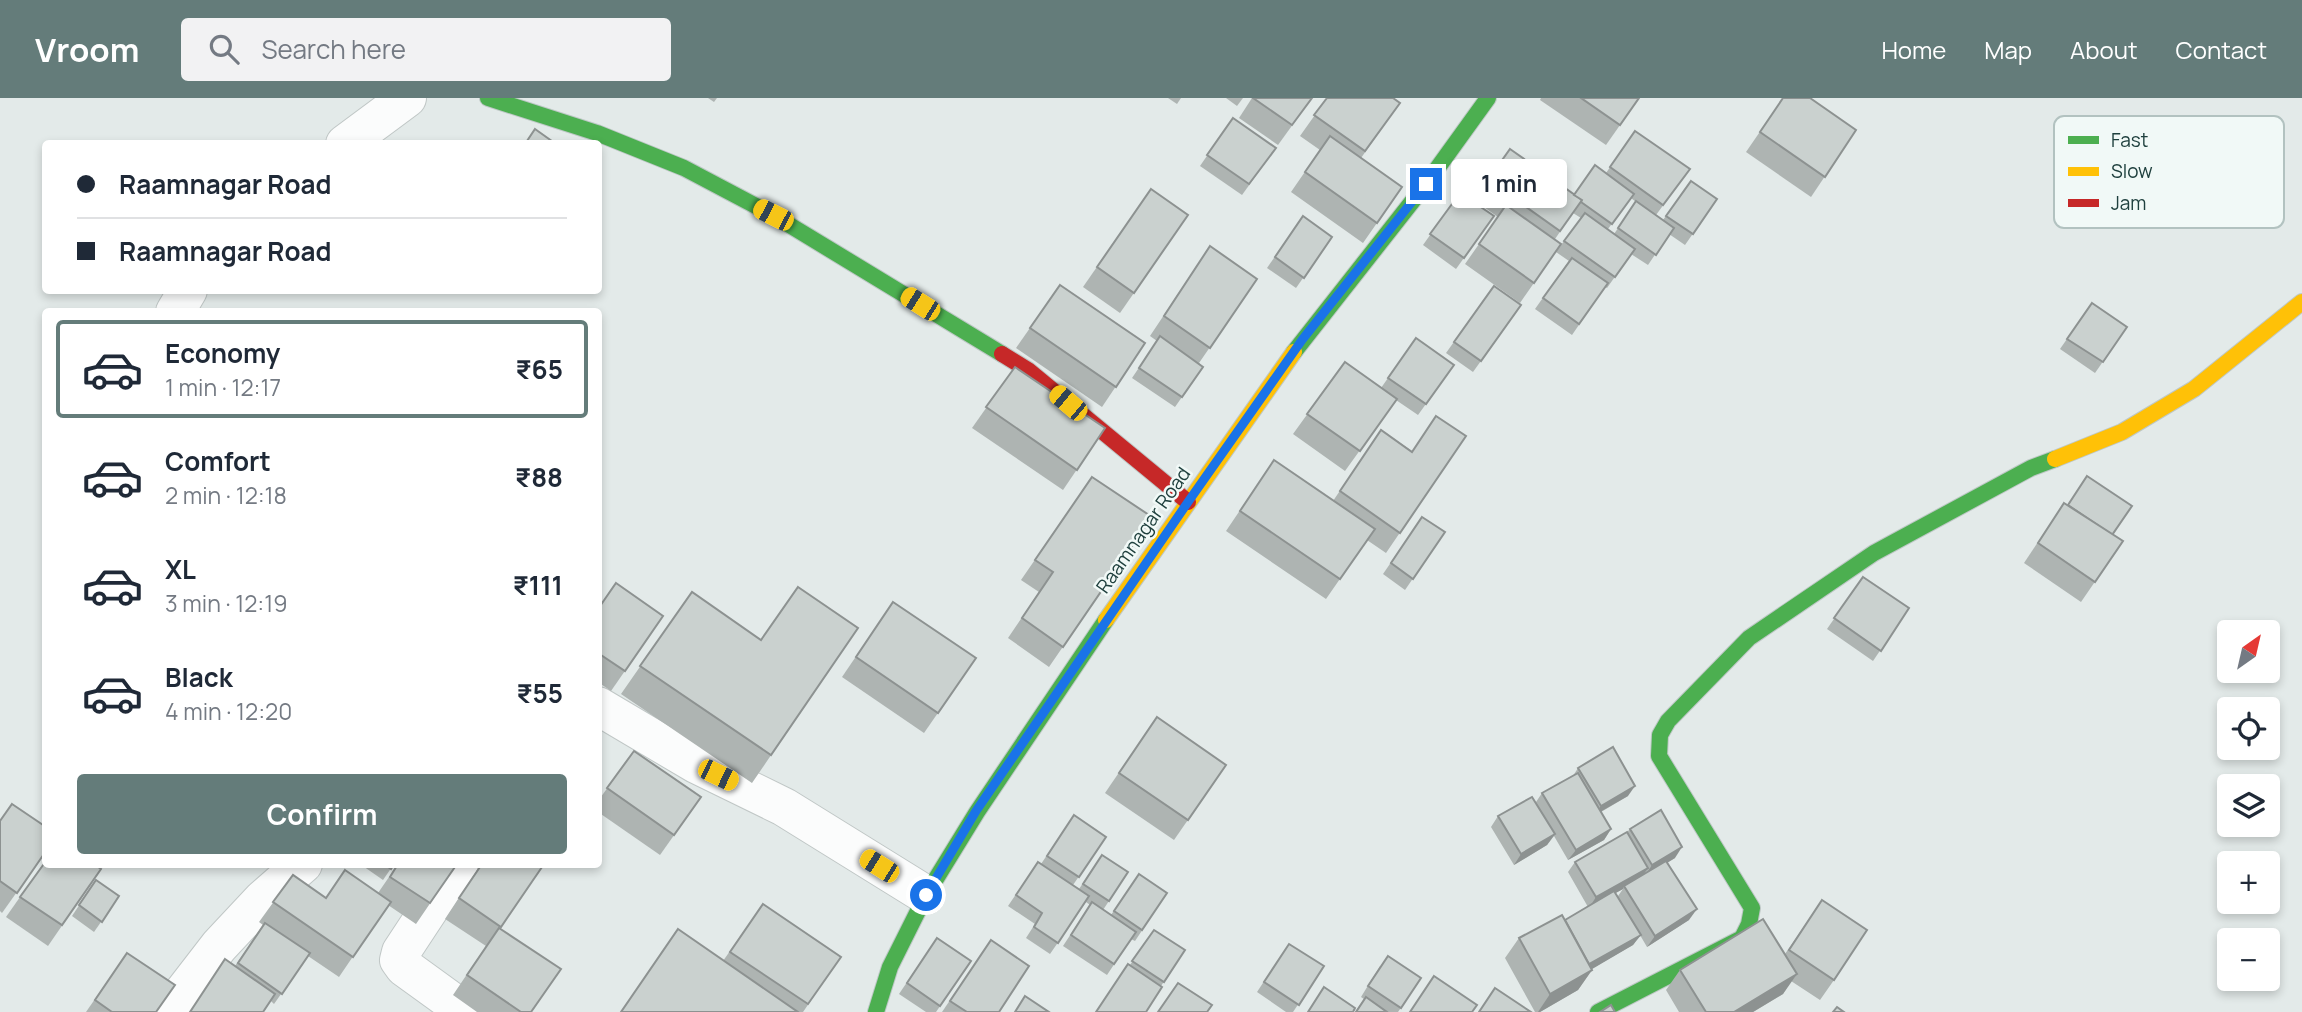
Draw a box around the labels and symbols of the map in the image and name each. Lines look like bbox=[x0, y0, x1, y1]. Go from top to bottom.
legend bbox=[2054, 116, 2284, 228]
text: Fast bbox=[2111, 127, 2148, 153]
text: Slow bbox=[2111, 158, 2153, 184]
callout: 1 min bbox=[1450, 160, 1566, 208]
route end bbox=[1410, 168, 1442, 200]
text: Jam bbox=[2111, 190, 2146, 216]
car bbox=[750, 196, 797, 234]
car bbox=[897, 284, 944, 324]
car bbox=[1046, 381, 1091, 425]
street label: Raamnagar Road bbox=[1090, 462, 1196, 598]
north arrow bbox=[2217, 620, 2280, 682]
car bbox=[695, 756, 742, 794]
car bbox=[856, 846, 903, 886]
route start bbox=[910, 879, 942, 911]

